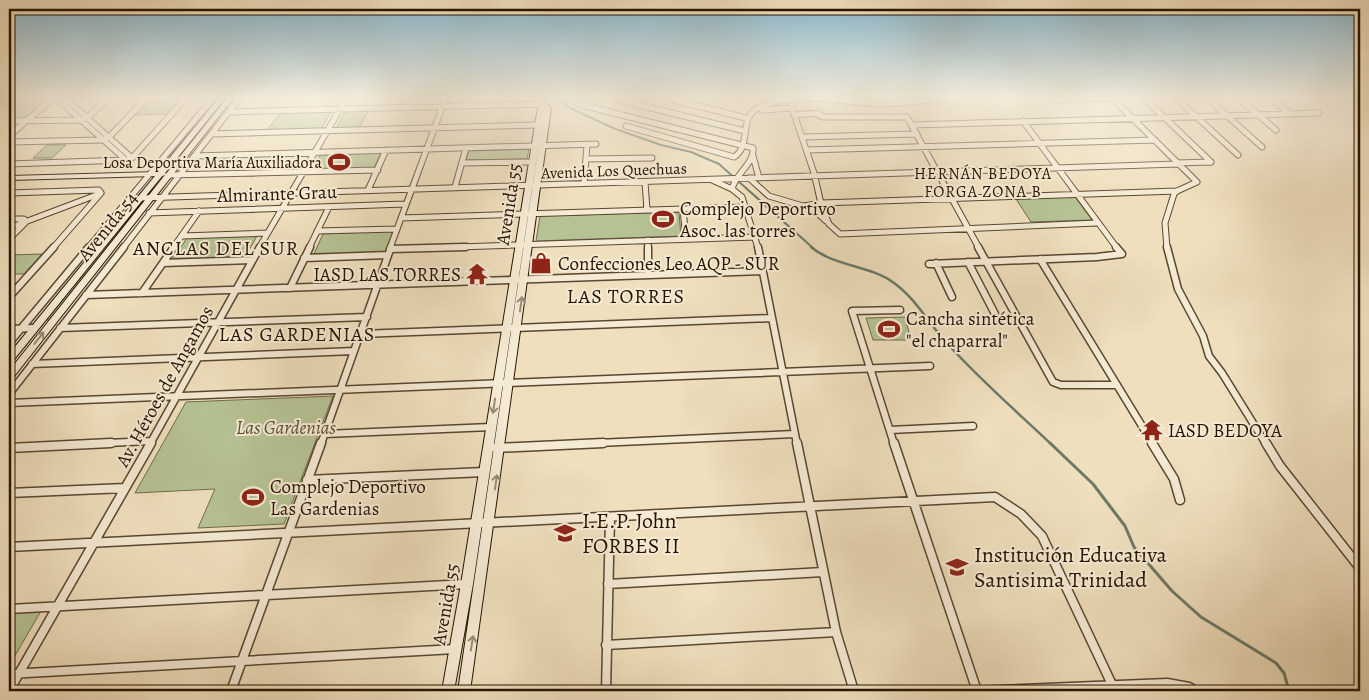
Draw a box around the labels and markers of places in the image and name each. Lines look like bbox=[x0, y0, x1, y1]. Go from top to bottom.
sports icon: Losa Deportiva María Auxiliadora bbox=[326, 149, 352, 175]
place label: Losa Deportiva María Auxiliadora bbox=[103, 152, 323, 174]
place label: Complejo Deportivo Asoc. las torres bbox=[679, 196, 836, 244]
sports icon: Complejo Deportivo Asoc. las torres bbox=[650, 206, 676, 232]
shop icon: Confecciones Leo AQP - SUR bbox=[528, 250, 554, 276]
place label: Confecciones Leo AQP - SUR bbox=[558, 251, 780, 277]
temple icon: IASD LAS TORRES bbox=[464, 261, 490, 287]
place label: IASD LAS TORRES bbox=[313, 262, 461, 288]
place label: Cancha sintética "el chaparral" bbox=[906, 306, 1035, 354]
sports icon: Cancha sintética "el chaparral" bbox=[876, 316, 902, 342]
temple icon: IASD BEDOYA bbox=[1139, 417, 1165, 443]
place label: IASD BEDOYA bbox=[1168, 418, 1283, 444]
place label: Complejo Deportivo Las Gardenias bbox=[270, 474, 426, 522]
sports icon: Complejo Deportivo Las Gardenias bbox=[240, 484, 266, 510]
place label: I.E.P. John FORBES II bbox=[582, 506, 680, 561]
school or university icon: I.E.P. John FORBES II bbox=[552, 520, 578, 546]
place label: Institución Educativa Santisima Trinidad bbox=[974, 540, 1168, 595]
school or university icon: Institución Educativa Santisima Trinidad bbox=[944, 554, 970, 580]

